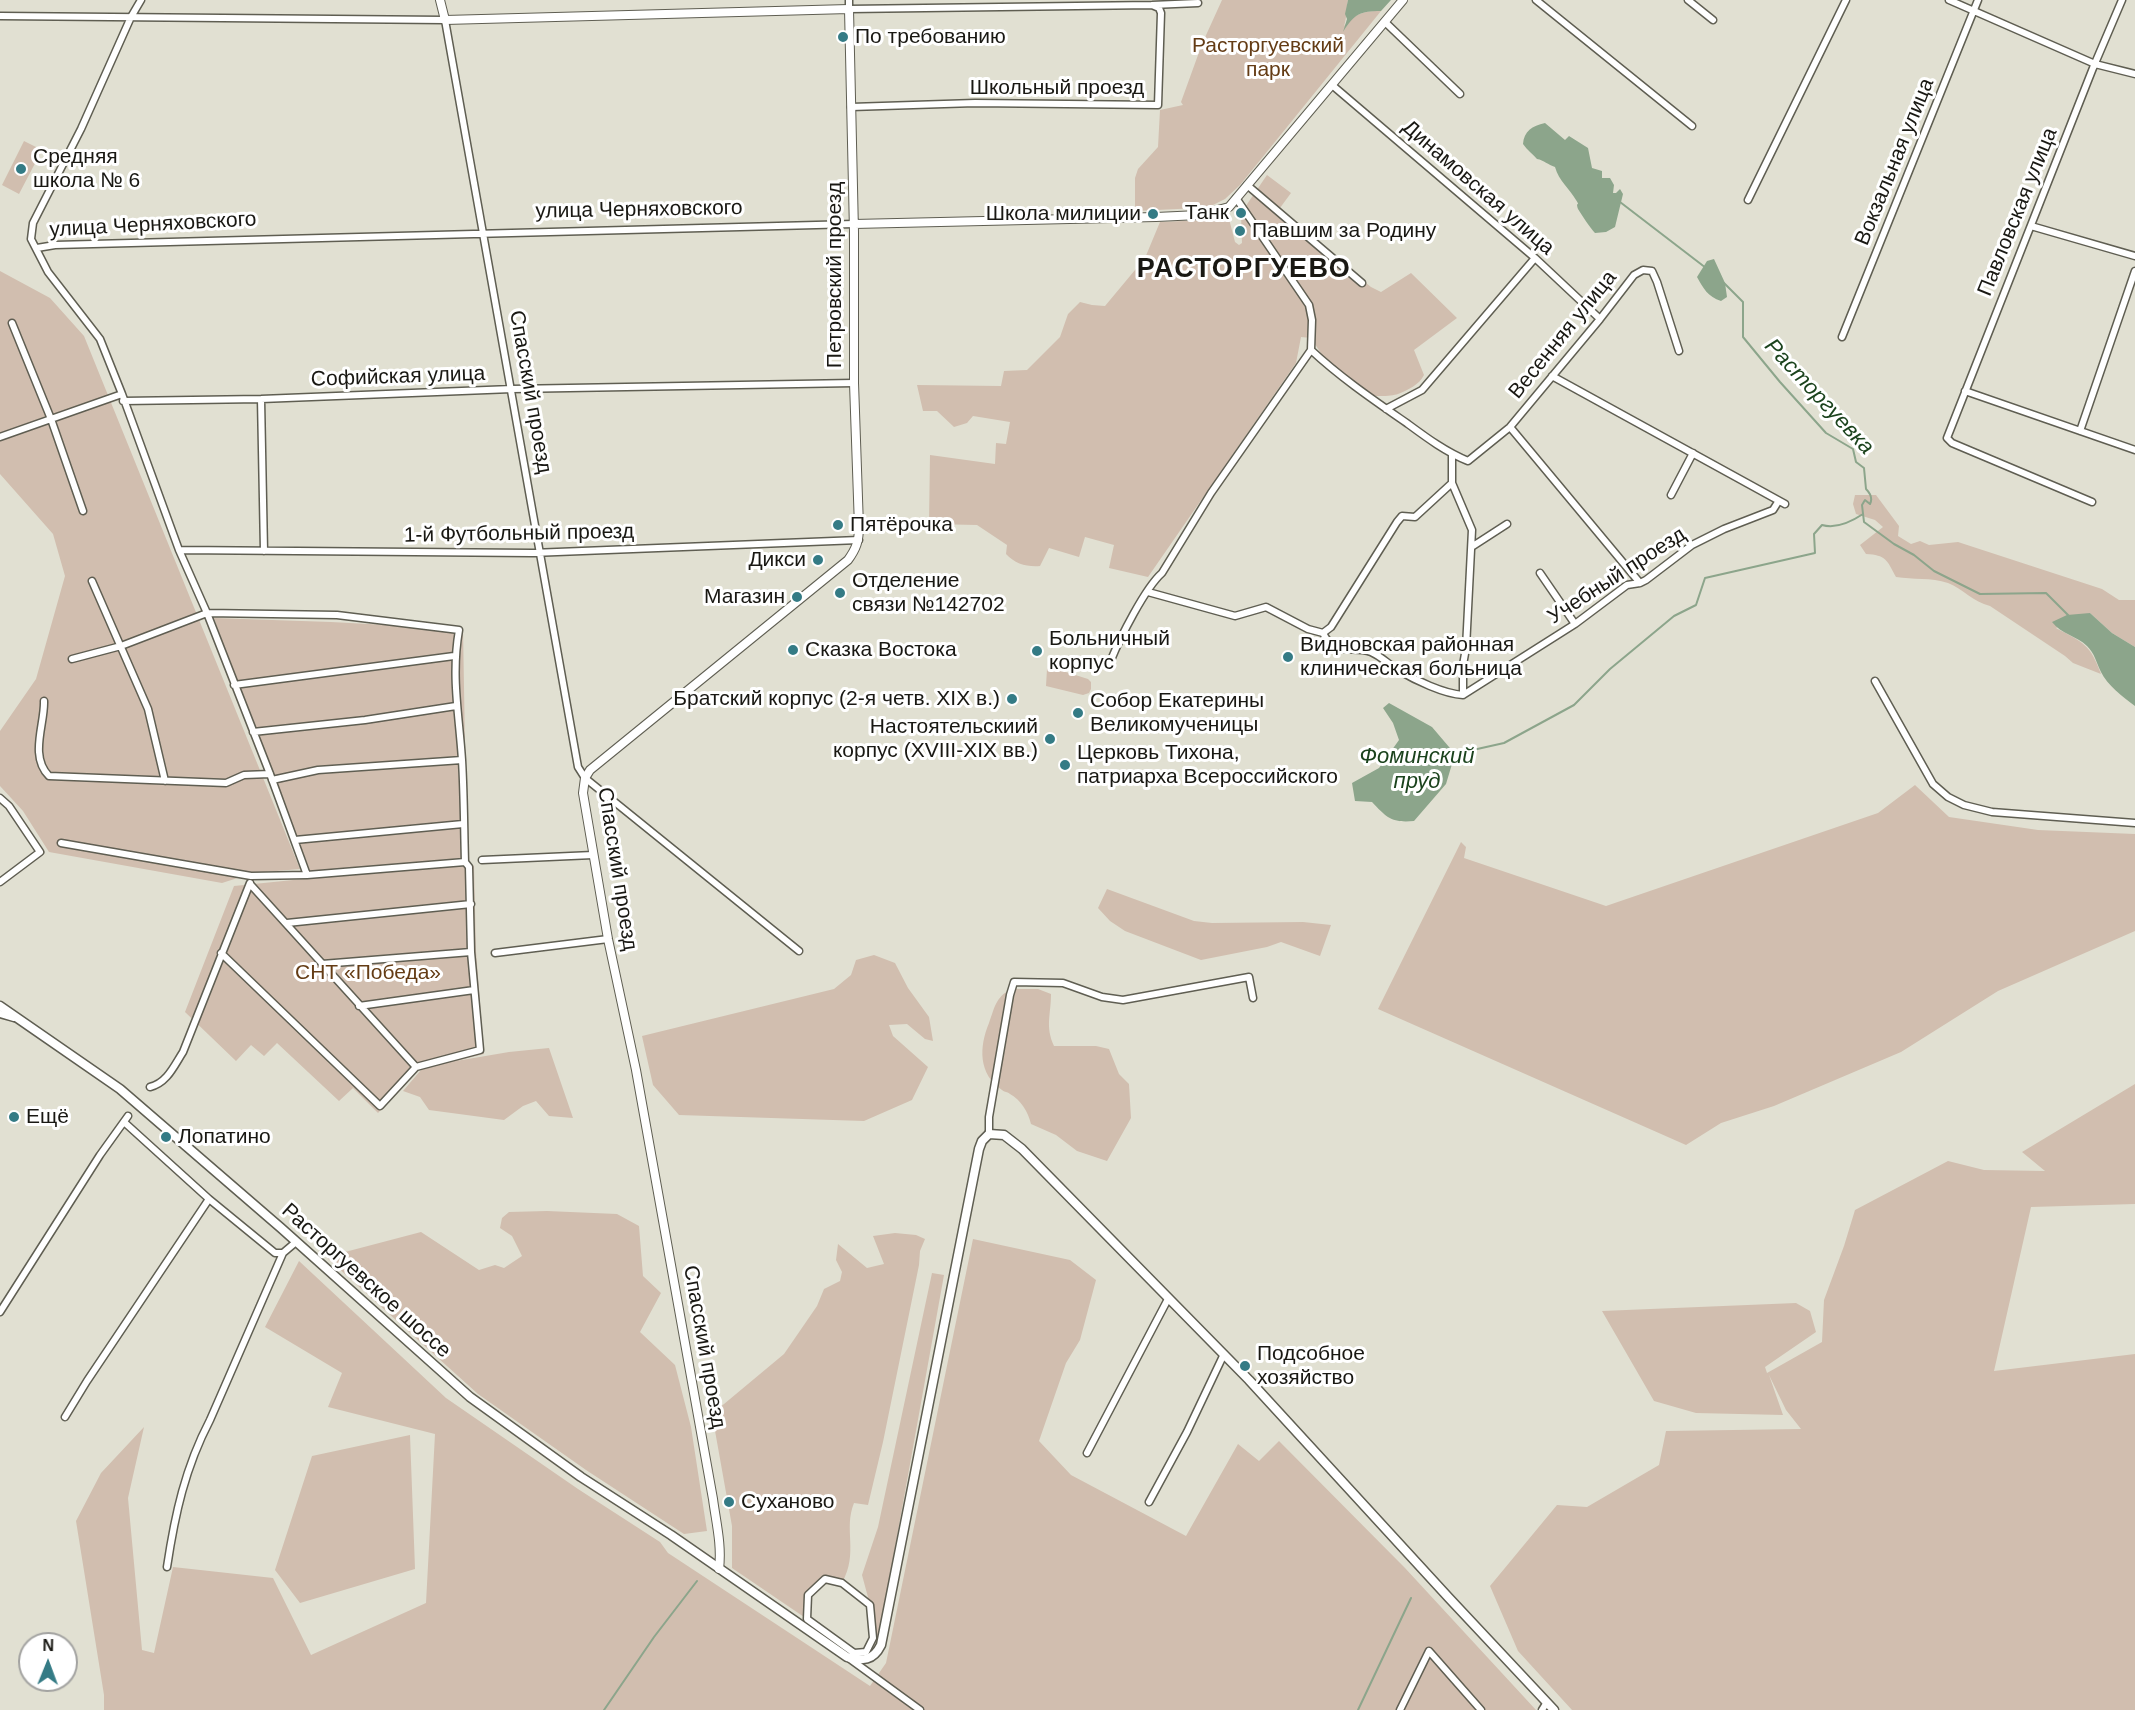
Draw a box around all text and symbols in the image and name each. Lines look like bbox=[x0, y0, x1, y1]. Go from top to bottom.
place label: По требованию bbox=[855, 24, 1006, 50]
marker: По требованию bbox=[836, 30, 850, 44]
park label: Расторгуевский парк bbox=[1192, 33, 1344, 83]
street label: Школьный проезд bbox=[970, 75, 1144, 101]
street label: Вокзальная улица bbox=[1850, 75, 1940, 249]
street label: Динамовская улица bbox=[1397, 115, 1559, 261]
street label: Павловская улица bbox=[1973, 124, 2063, 300]
place label: Средняя школа № 6 bbox=[33, 144, 140, 194]
marker: Средняя школа № 6 bbox=[14, 162, 28, 176]
street label: Петровский проезд bbox=[822, 182, 848, 368]
street label: улица Черняховского bbox=[535, 196, 743, 224]
place label: Танк bbox=[1185, 200, 1229, 226]
place label: Школа милиции bbox=[986, 201, 1141, 227]
marker: Танк bbox=[1234, 206, 1248, 220]
street label: улица Черняховского bbox=[49, 207, 257, 243]
marker: Школа милиции bbox=[1146, 207, 1160, 221]
place label: Павшим за Родину bbox=[1252, 218, 1436, 244]
marker: Павшим за Родину bbox=[1233, 224, 1247, 238]
district label: РАСТОРГУЕВО bbox=[1137, 254, 1351, 286]
street label: Весенняя улица bbox=[1504, 266, 1622, 404]
street label: Спасский проезд bbox=[503, 309, 557, 475]
water label: Расторгуевка bbox=[1759, 334, 1879, 460]
street label: Софийская улица bbox=[310, 361, 486, 393]
place label: Пятёрочка bbox=[850, 512, 953, 538]
marker: Пятёрочка bbox=[831, 518, 845, 532]
street label: 1-й Футбольный проезд bbox=[404, 519, 634, 549]
street label: Учебный проезд bbox=[1543, 522, 1691, 630]
place label: Дикси bbox=[748, 547, 806, 573]
marker: Дикси bbox=[811, 553, 825, 567]
place label: Отделение связи №142702 bbox=[852, 568, 1005, 618]
place label: Магазин bbox=[704, 584, 785, 610]
marker: Отделение связи №142702 bbox=[833, 586, 847, 600]
marker: Магазин bbox=[790, 590, 804, 604]
place label: Больничный корпус bbox=[1049, 626, 1170, 676]
place label: Видновская районная клиническая больница bbox=[1300, 632, 1522, 682]
place label: Сказка Востока bbox=[805, 637, 957, 663]
marker: Сказка Востока bbox=[786, 643, 800, 657]
marker: Больничный корпус bbox=[1030, 644, 1044, 658]
marker: Видновская районная клиническая больница bbox=[1281, 650, 1295, 664]
place label: Братский корпус (2-я четв. XIX в.) bbox=[673, 686, 1000, 712]
place label: Собор Екатерины Великомученицы bbox=[1090, 688, 1264, 738]
marker: Братский корпус (2-я четв. XIX в.) bbox=[1005, 692, 1019, 706]
marker: Собор Екатерины Великомученицы bbox=[1071, 706, 1085, 720]
place label: Настоятельскиий корпус (XVIII-XIX вв.) bbox=[833, 714, 1038, 764]
marker: Настоятельскиий корпус (XVIII-XIX вв.) bbox=[1043, 732, 1057, 746]
place label: Церковь Тихона, патриарха Всероссийского bbox=[1077, 740, 1338, 790]
water label: Фоминский пруд bbox=[1359, 744, 1475, 796]
marker: Церковь Тихона, патриарха Всероссийского bbox=[1058, 758, 1072, 772]
street label: Спасский проезд bbox=[592, 786, 642, 952]
park label: СНТ «Победа» bbox=[295, 960, 441, 986]
place label: Ещё bbox=[26, 1104, 69, 1130]
marker: Ещё bbox=[7, 1110, 21, 1124]
place label: Лопатино bbox=[178, 1124, 271, 1150]
marker: Лопатино bbox=[159, 1130, 173, 1144]
street label: Расторгуевское шоссе bbox=[276, 1198, 456, 1364]
street label: Спасский проезд bbox=[677, 1264, 731, 1430]
place label: Подсобное хозяйство bbox=[1257, 1341, 1365, 1391]
marker: Подсобное хозяйство bbox=[1238, 1359, 1252, 1373]
place label: Суханово bbox=[741, 1489, 834, 1515]
marker: Суханово bbox=[722, 1495, 736, 1509]
north arrow bbox=[18, 1632, 78, 1692]
text: N bbox=[42, 1637, 54, 1654]

